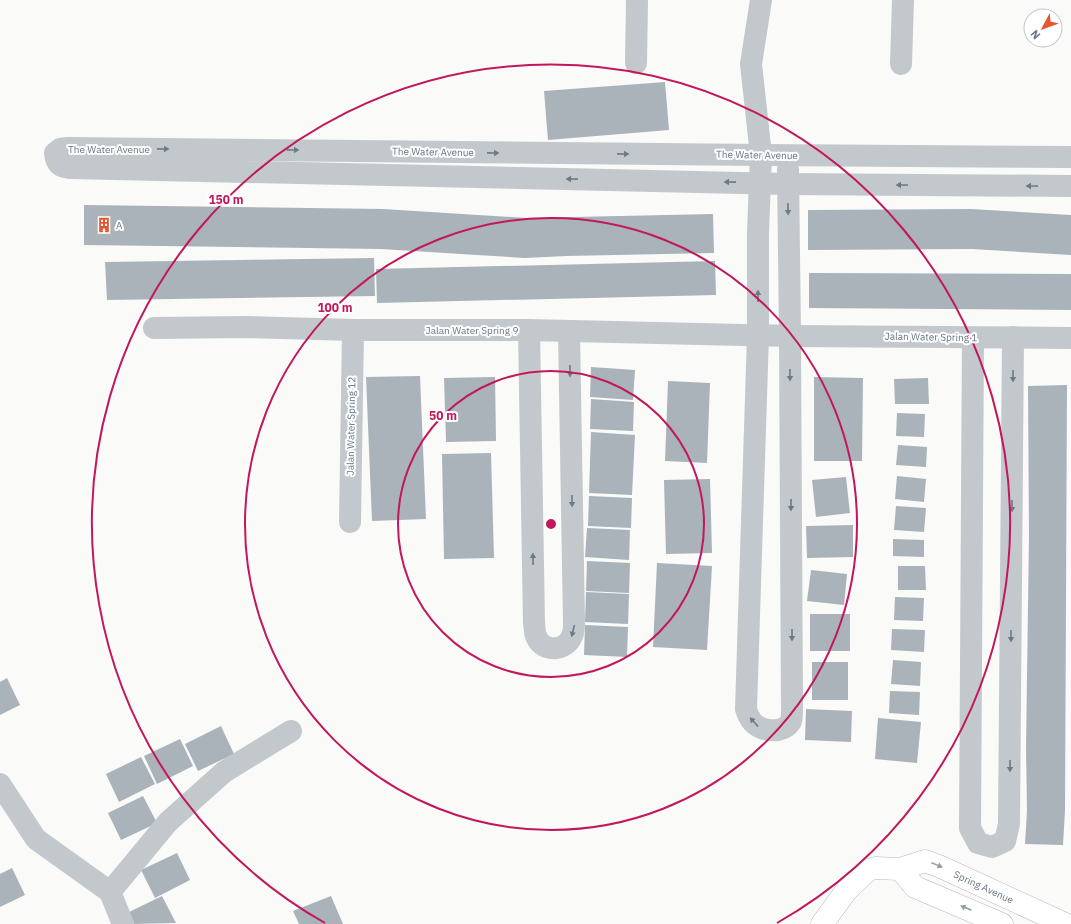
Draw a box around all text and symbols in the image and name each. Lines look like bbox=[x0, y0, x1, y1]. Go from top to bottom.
north arrow bbox=[1023, 8, 1063, 48]
text: N bbox=[1028, 27, 1043, 42]
street label: The Water Avenue bbox=[68, 143, 150, 156]
street label: The Water Avenue bbox=[392, 145, 475, 159]
one-way arrow bbox=[157, 146, 170, 152]
one-way arrow bbox=[287, 147, 300, 153]
street label: The Water Avenue bbox=[716, 148, 799, 162]
one-way arrow bbox=[487, 149, 499, 156]
one-way arrow bbox=[617, 151, 630, 157]
one-way arrow bbox=[565, 176, 578, 182]
one-way arrow bbox=[723, 179, 736, 185]
one-way arrow bbox=[895, 182, 908, 188]
one-way arrow bbox=[1025, 183, 1038, 189]
text: 150 m bbox=[208, 192, 244, 207]
one-way arrow bbox=[785, 203, 791, 216]
building icon: A bbox=[95, 216, 113, 234]
place label: A bbox=[116, 219, 123, 232]
one-way arrow bbox=[755, 289, 761, 302]
text: 100 m bbox=[317, 300, 353, 315]
street label: Jalan Water Spring 9 bbox=[426, 324, 518, 337]
street label: Jalan Water Spring 1 bbox=[885, 330, 977, 344]
one-way arrow bbox=[567, 365, 573, 378]
one-way arrow bbox=[787, 369, 793, 382]
one-way arrow bbox=[1010, 370, 1016, 383]
street label: Jalan Water Spring 12 bbox=[344, 377, 358, 475]
text: 50 m bbox=[429, 408, 457, 423]
one-way arrow bbox=[569, 495, 575, 508]
one-way arrow bbox=[788, 499, 794, 512]
one-way arrow bbox=[1009, 500, 1015, 513]
centre of rings bbox=[544, 517, 558, 531]
one-way arrow bbox=[530, 552, 536, 565]
one-way arrow bbox=[569, 625, 575, 637]
one-way arrow bbox=[789, 629, 795, 642]
one-way arrow bbox=[1008, 630, 1014, 643]
one-way arrow bbox=[749, 717, 758, 727]
one-way arrow bbox=[1007, 760, 1013, 773]
one-way arrow bbox=[932, 863, 944, 869]
street label: Spring Avenue bbox=[952, 867, 1016, 906]
one-way arrow bbox=[960, 905, 972, 911]

